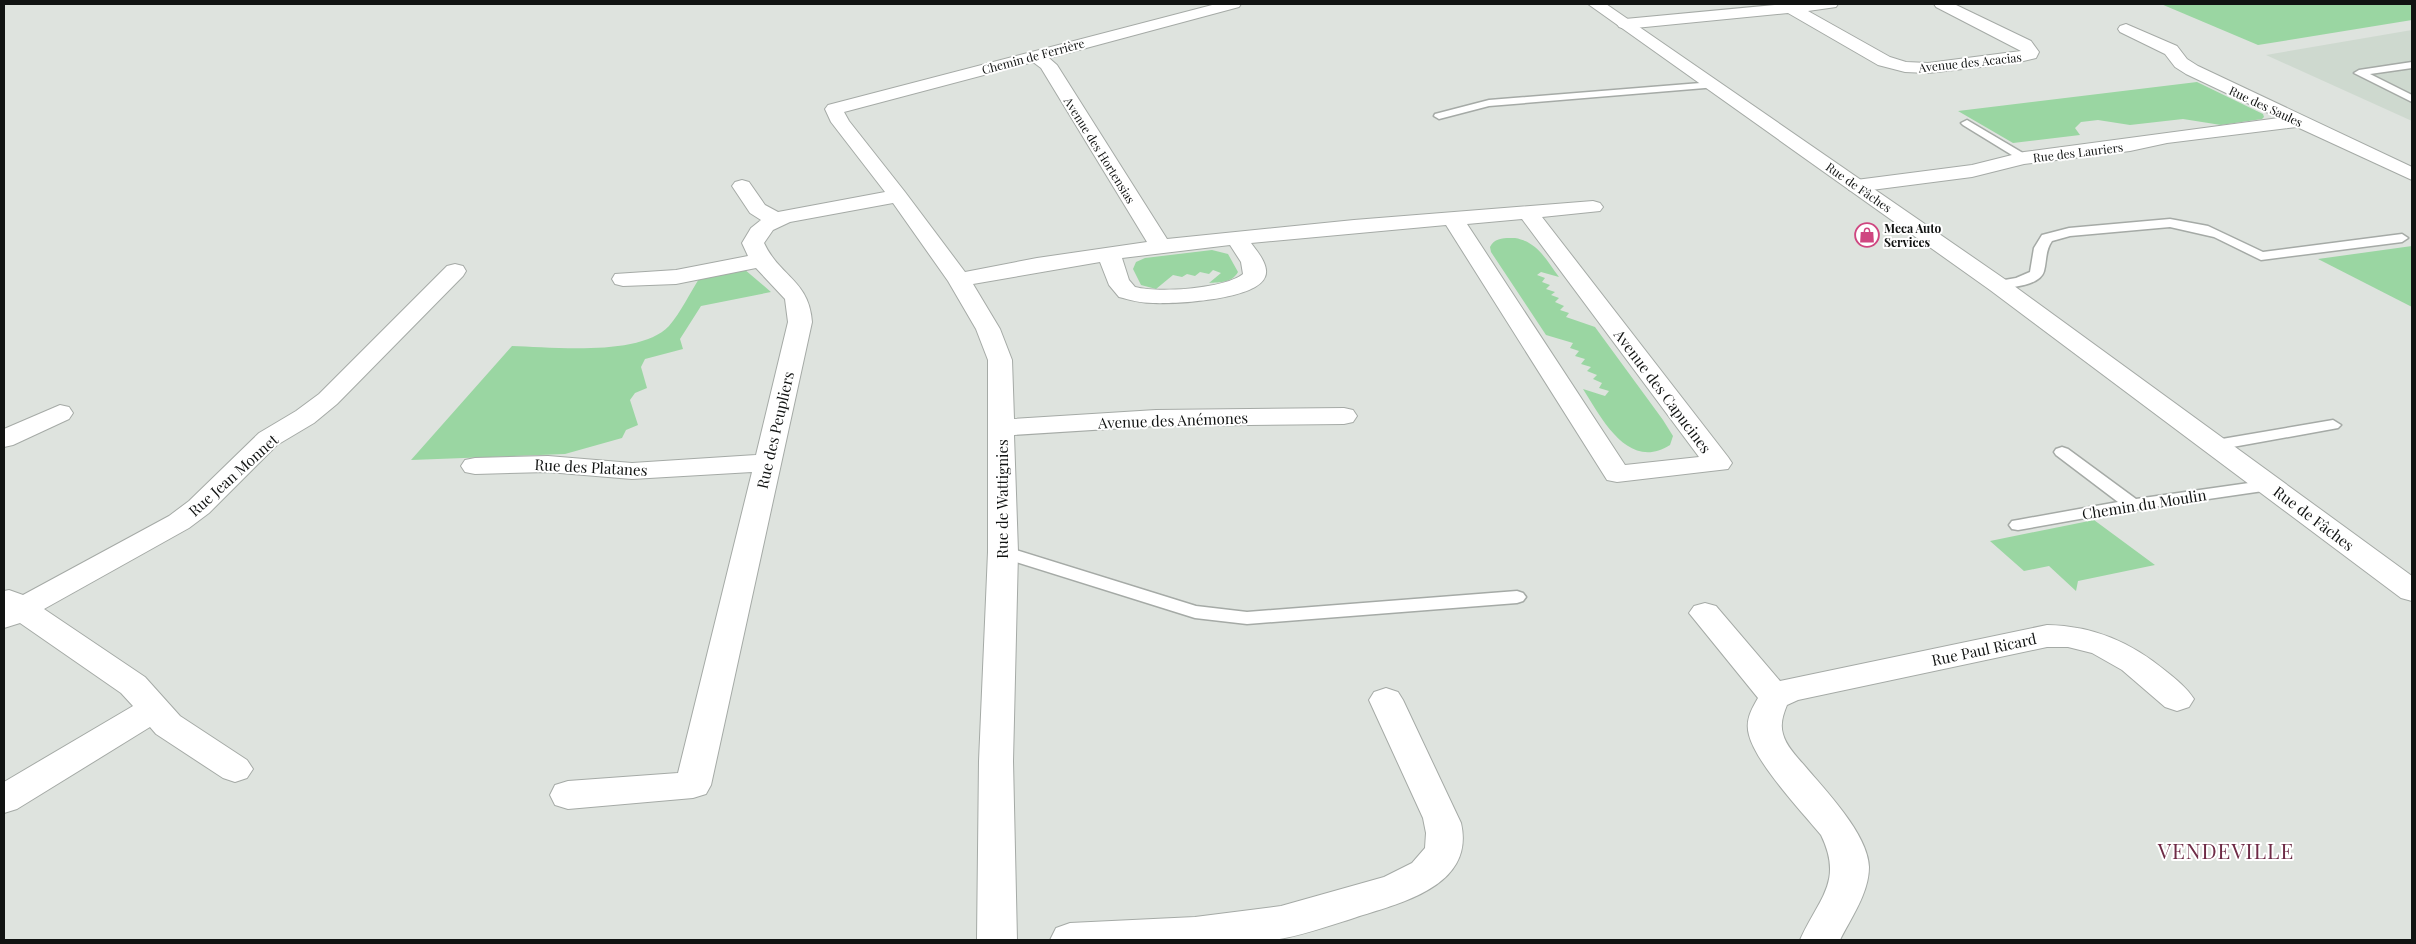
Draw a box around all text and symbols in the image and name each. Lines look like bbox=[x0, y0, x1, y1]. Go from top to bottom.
street label: Chemin de Ferrière bbox=[980, 35, 1086, 77]
street label: Avenue des Acacias bbox=[1917, 49, 2022, 75]
street label: Rue des Saules bbox=[2227, 82, 2305, 130]
street label: Avenue des Hortensias bbox=[1060, 93, 1139, 206]
street label: Rue des Lauriers bbox=[2032, 139, 2124, 165]
street label: Rue de Fâches bbox=[1823, 158, 1895, 216]
place label: Meca Auto Services bbox=[1884, 220, 1941, 250]
shop icon: Meca Auto Services bbox=[1854, 222, 1880, 248]
street label: Avenue des Capucines bbox=[1609, 324, 1716, 457]
street label: Rue des Peupliers bbox=[752, 369, 798, 491]
street label: Avenue des Anémones bbox=[1097, 407, 1248, 433]
street label: Rue Jean Monnet bbox=[184, 429, 283, 521]
street label: Rue de Wattignies bbox=[992, 439, 1012, 559]
street label: Rue des Platanes bbox=[534, 454, 648, 480]
street label: Rue de Fâches bbox=[2270, 481, 2358, 555]
street label: Chemin du Moulin bbox=[2080, 484, 2208, 524]
street label: Rue Paul Ricard bbox=[1930, 628, 2038, 670]
district label: VENDEVILLE bbox=[2157, 836, 2294, 864]

